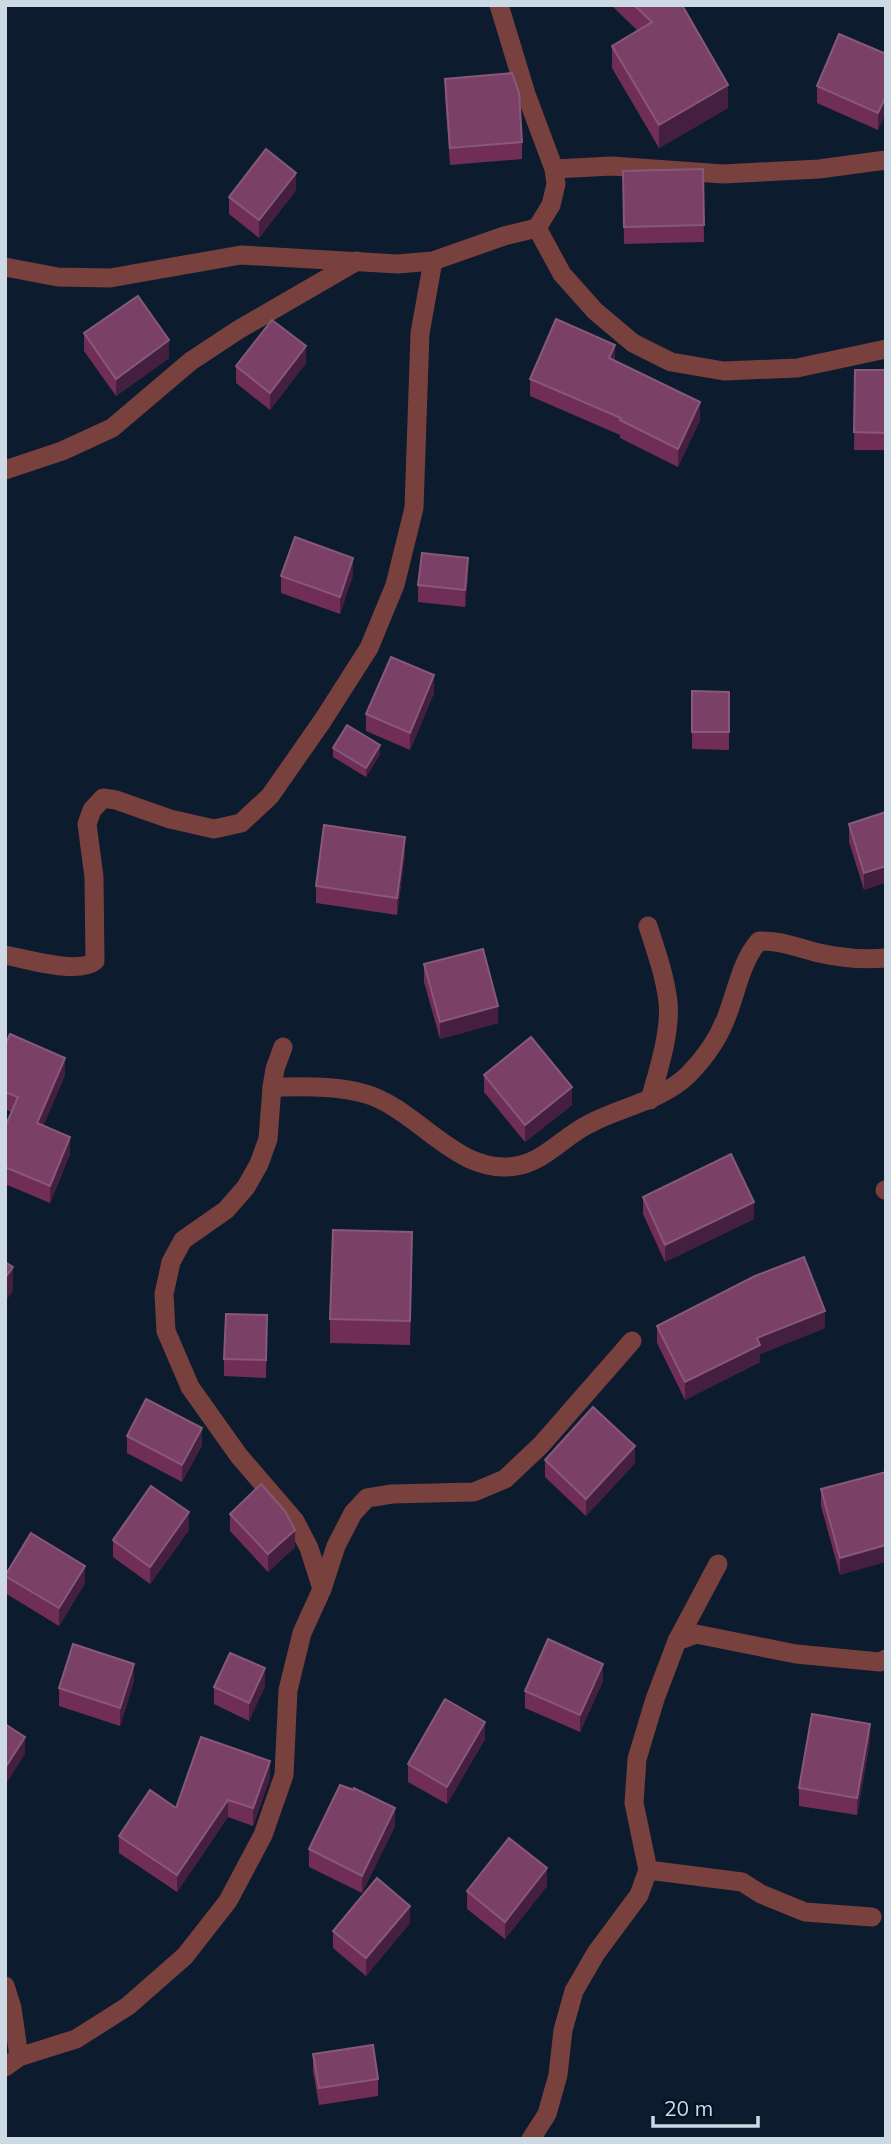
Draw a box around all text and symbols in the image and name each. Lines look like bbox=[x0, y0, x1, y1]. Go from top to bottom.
scale bar bbox=[653, 2084, 758, 2128]
text: 20 m bbox=[664, 2095, 713, 2121]

